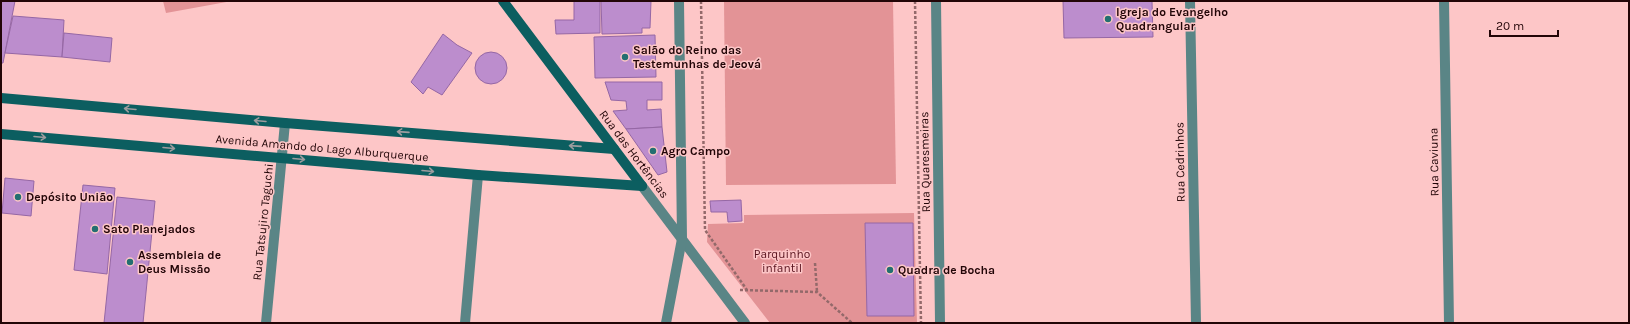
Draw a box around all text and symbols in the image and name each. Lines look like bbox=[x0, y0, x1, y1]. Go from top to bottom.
place label: Igreja do Evangelho Quadrangular bbox=[1116, 5, 1228, 33]
scale bar bbox=[1490, 12, 1558, 38]
marker: Igreja do Evangelho Quadrangular bbox=[1103, 14, 1113, 24]
text: 20 m bbox=[1496, 19, 1524, 33]
place label: Salão do Reino das Testemunhas de Jeová bbox=[633, 43, 761, 71]
marker: Salão do Reino das Testemunhas de Jeová bbox=[620, 52, 630, 62]
one-way arrow bbox=[124, 106, 137, 113]
street label: Rua das Hortências bbox=[596, 107, 672, 201]
street label: Rua Quaresmeiras bbox=[917, 111, 933, 213]
one-way arrow bbox=[254, 117, 267, 124]
street label: Rua Cedrinhos bbox=[1172, 122, 1188, 202]
street label: Rua Caviuna bbox=[1426, 128, 1442, 196]
one-way arrow bbox=[397, 129, 410, 136]
street label: Avenida Amando do Lago Alburquerque bbox=[215, 132, 429, 164]
one-way arrow bbox=[33, 133, 46, 141]
one-way arrow bbox=[569, 142, 582, 149]
place label: Agro Campo bbox=[661, 144, 730, 158]
one-way arrow bbox=[162, 145, 175, 152]
marker: Agro Campo bbox=[648, 146, 658, 156]
one-way arrow bbox=[292, 156, 305, 163]
street label: Rua Tatsujiro Taguchi bbox=[250, 163, 276, 281]
one-way arrow bbox=[421, 167, 434, 174]
place label: Depósito União bbox=[26, 190, 113, 204]
marker: Depósito União bbox=[13, 192, 23, 202]
place label: Sato Planejados bbox=[103, 222, 195, 236]
marker: Sato Planejados bbox=[90, 224, 100, 234]
park label: Parquinho infantil bbox=[754, 247, 810, 275]
place label: Assembleia de Deus Missão bbox=[138, 248, 221, 276]
marker: Assembleia de Deus Missão bbox=[125, 257, 135, 267]
place label: Quadra de Bocha bbox=[898, 263, 995, 277]
marker: Quadra de Bocha bbox=[885, 265, 895, 275]

